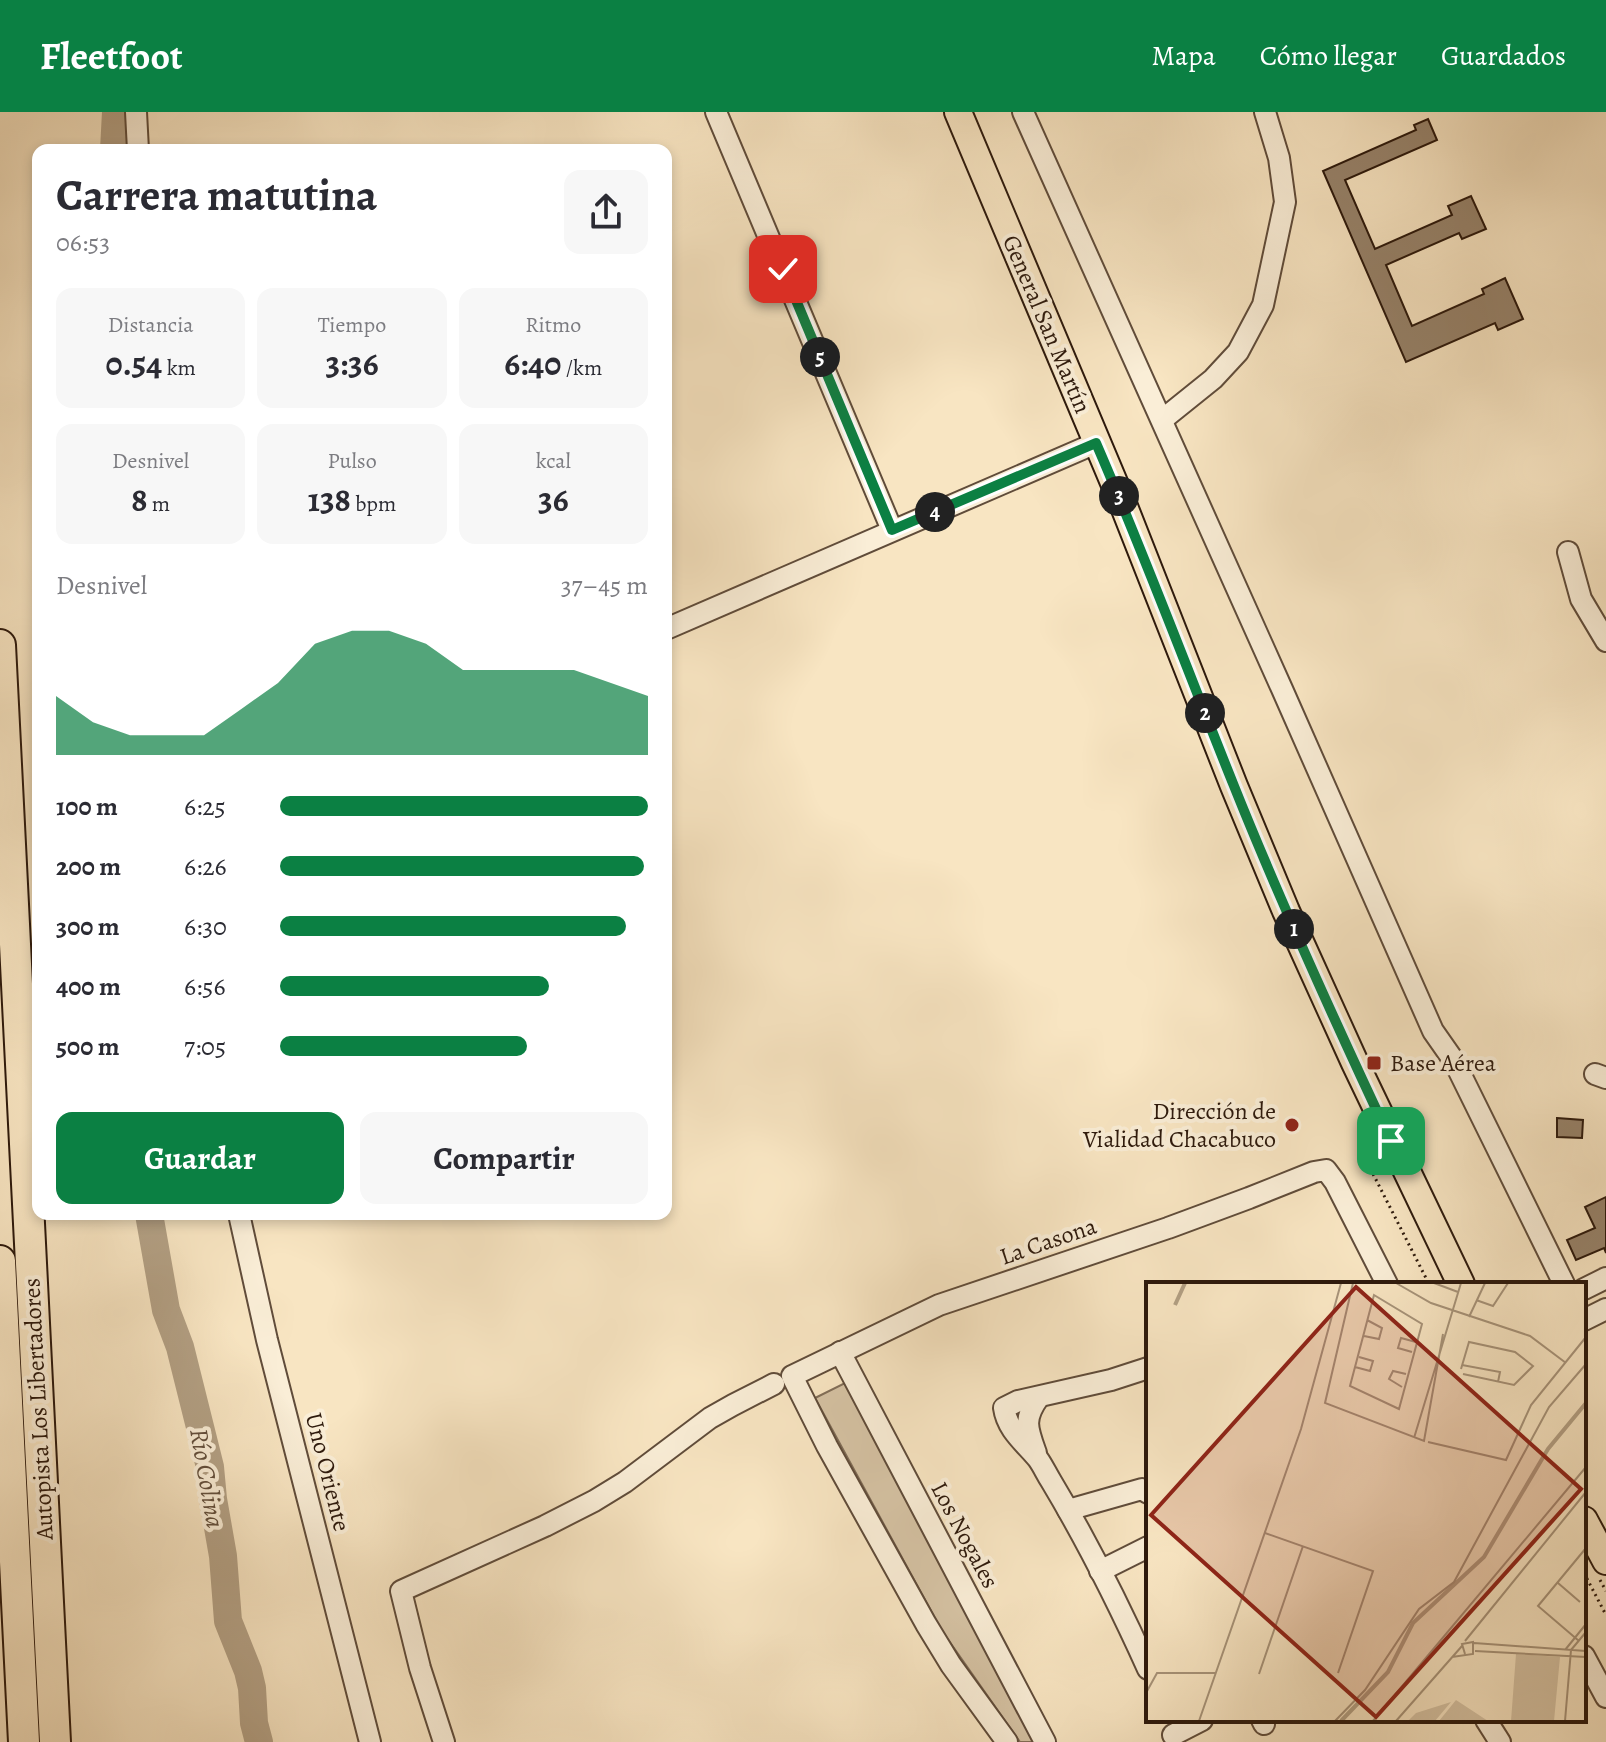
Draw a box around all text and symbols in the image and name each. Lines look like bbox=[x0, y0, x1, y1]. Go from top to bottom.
text: Fleetfoot bbox=[40, 30, 183, 82]
text: Mapa bbox=[1152, 37, 1216, 75]
text: Cómo llegar bbox=[1260, 37, 1397, 75]
text: Guardados bbox=[1441, 37, 1566, 75]
text: Carrera matutina bbox=[56, 165, 377, 225]
button: share bbox=[564, 170, 648, 254]
text: 06:53 bbox=[56, 225, 110, 260]
street label: General San Martín bbox=[995, 230, 1099, 418]
pin bbox=[749, 235, 817, 303]
icon: check bbox=[761, 247, 805, 291]
text: Distancia bbox=[108, 310, 194, 340]
text: Tiempo bbox=[318, 310, 386, 340]
text: Ritmo bbox=[525, 310, 581, 340]
pin: 5 bbox=[800, 337, 840, 377]
text: 0.54 bbox=[105, 340, 162, 387]
text: 3:36 bbox=[325, 340, 379, 387]
text: 6:40 bbox=[504, 340, 561, 387]
text: 5 bbox=[815, 342, 825, 372]
text: km bbox=[162, 353, 196, 383]
text: /km bbox=[561, 353, 602, 383]
text: Desnivel bbox=[112, 446, 189, 476]
text: Pulso bbox=[327, 446, 377, 476]
text: kcal bbox=[536, 446, 571, 476]
text: 8 bbox=[131, 476, 147, 523]
text: 138 bbox=[308, 476, 351, 523]
text: 36 bbox=[538, 476, 569, 523]
pin: 3 bbox=[1099, 476, 1139, 516]
text: 3 bbox=[1114, 481, 1124, 511]
text: m bbox=[147, 489, 170, 519]
text: bpm bbox=[351, 489, 396, 519]
pin: 4 bbox=[915, 492, 955, 532]
text: 4 bbox=[930, 497, 940, 527]
text: Desnivel bbox=[56, 568, 147, 603]
text: 37–45 m bbox=[561, 568, 648, 603]
pin: 2 bbox=[1185, 693, 1225, 733]
text: 2 bbox=[1200, 698, 1210, 728]
text: 100 m bbox=[56, 789, 118, 824]
text: 6:25 bbox=[184, 789, 226, 824]
text: 200 m bbox=[56, 849, 121, 884]
text: 6:26 bbox=[184, 849, 227, 884]
text: 300 m bbox=[56, 909, 120, 944]
text: 6:30 bbox=[184, 909, 227, 944]
pin: 1 bbox=[1274, 909, 1314, 949]
text: 1 bbox=[1290, 914, 1298, 944]
text: 400 m bbox=[56, 969, 121, 1004]
text: 6:56 bbox=[184, 969, 225, 1004]
text: 500 m bbox=[56, 1029, 120, 1064]
text: 7:05 bbox=[184, 1029, 226, 1064]
place label: Base Aérea bbox=[1390, 1047, 1497, 1079]
marker: Base Aérea bbox=[1365, 1054, 1383, 1072]
place label: Dirección de Vialidad Chacabuco bbox=[1082, 1095, 1276, 1155]
pin bbox=[1357, 1107, 1425, 1175]
button: Guardar bbox=[56, 1112, 344, 1204]
button: Compartir bbox=[360, 1112, 648, 1204]
marker: Dirección de Vialidad Chacabuco bbox=[1283, 1116, 1301, 1134]
icon: arrive bbox=[1369, 1119, 1413, 1163]
street label: La Casona bbox=[995, 1209, 1101, 1272]
street label: Autopista Los Libertadores bbox=[15, 1277, 61, 1542]
inset map bbox=[1146, 1282, 1586, 1722]
street label: Uno Oriente bbox=[298, 1409, 358, 1535]
water label: Río Colina bbox=[181, 1425, 233, 1531]
street label: Los Nogales bbox=[924, 1476, 1006, 1594]

